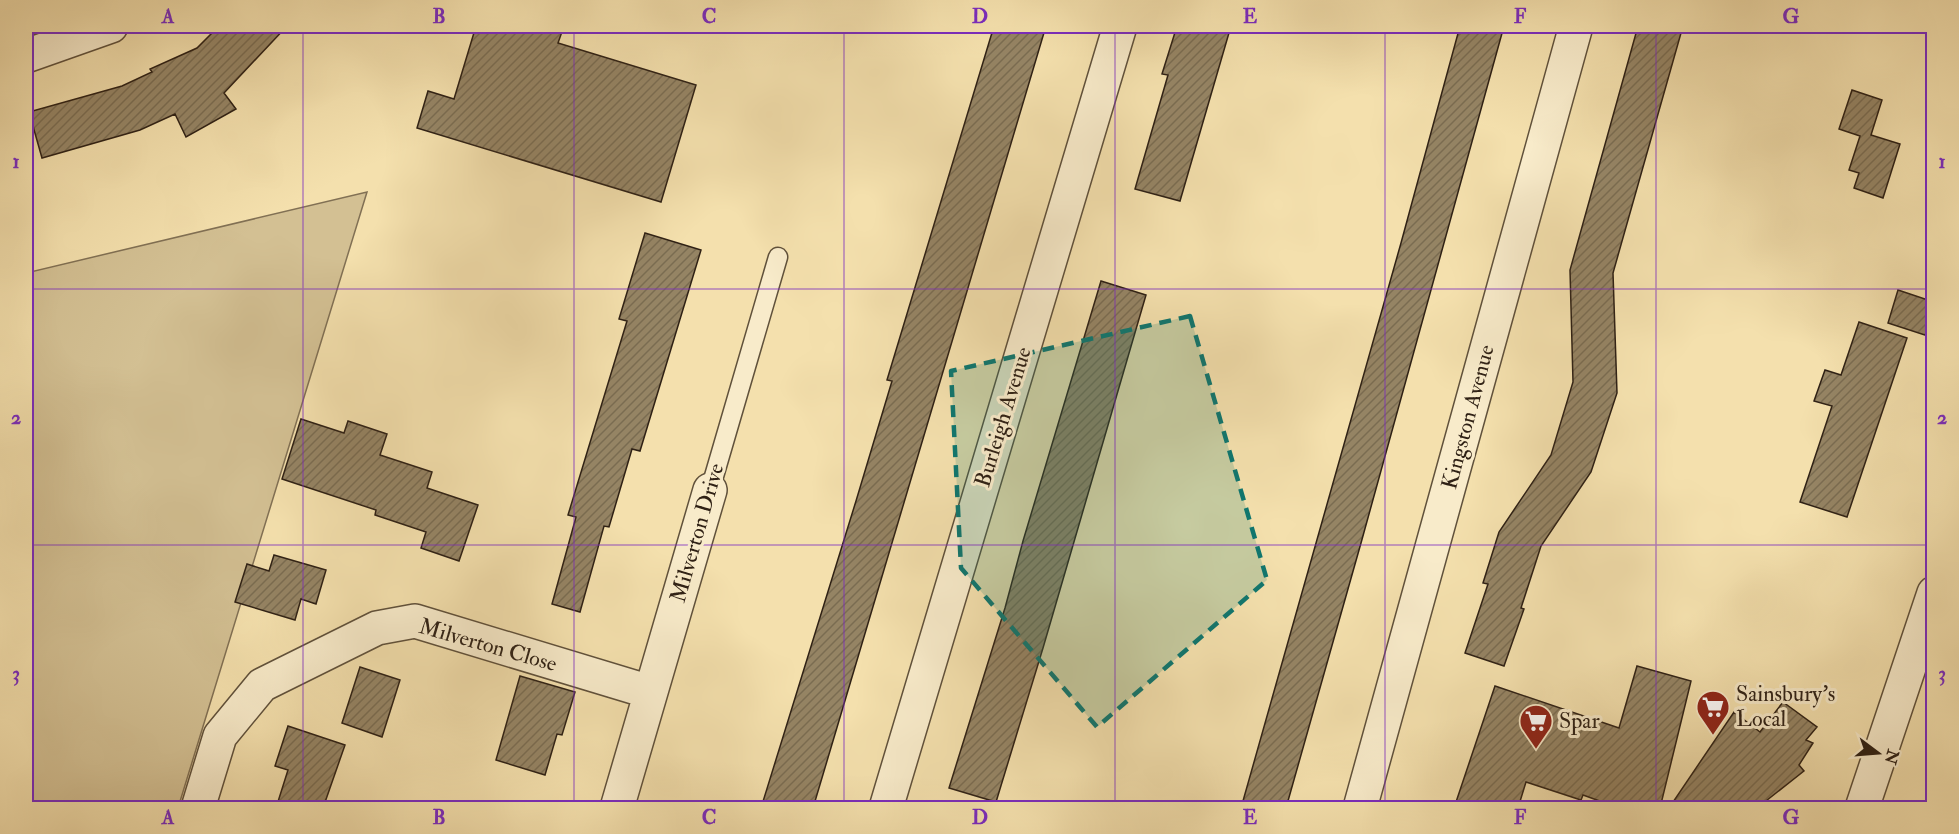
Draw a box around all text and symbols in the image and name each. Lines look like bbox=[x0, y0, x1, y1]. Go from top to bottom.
text: A bbox=[161, 4, 175, 29]
text: B bbox=[432, 4, 446, 29]
text: C bbox=[702, 4, 716, 29]
text: D bbox=[972, 4, 988, 29]
text: E bbox=[1243, 4, 1258, 29]
text: F bbox=[1514, 4, 1527, 29]
text: G bbox=[1783, 4, 1800, 29]
text: 1 bbox=[12, 149, 20, 174]
text: 1 bbox=[1938, 149, 1946, 174]
street label: Kingston Avenue bbox=[1435, 342, 1501, 492]
street label: Burleigh Avenue bbox=[968, 343, 1038, 491]
text: 2 bbox=[11, 405, 21, 430]
text: 2 bbox=[1937, 405, 1947, 430]
street label: Milverton Drive bbox=[664, 460, 730, 606]
street label: Milverton Close bbox=[416, 612, 560, 678]
text: 3 bbox=[12, 661, 20, 686]
text: 3 bbox=[1938, 661, 1946, 686]
place label: Sainsbury's Local bbox=[1736, 680, 1835, 733]
supermarket icon: Sainsbury's Local bbox=[1695, 689, 1731, 736]
supermarket icon: Spar bbox=[1518, 703, 1554, 750]
place label: Spar bbox=[1559, 707, 1600, 736]
north arrow bbox=[1848, 723, 1908, 783]
text: N bbox=[1880, 746, 1903, 767]
text: A bbox=[161, 805, 175, 830]
text: B bbox=[432, 805, 446, 830]
text: C bbox=[702, 805, 716, 830]
text: D bbox=[972, 805, 988, 830]
text: E bbox=[1243, 805, 1258, 830]
text: F bbox=[1514, 805, 1527, 830]
text: G bbox=[1783, 805, 1800, 830]

